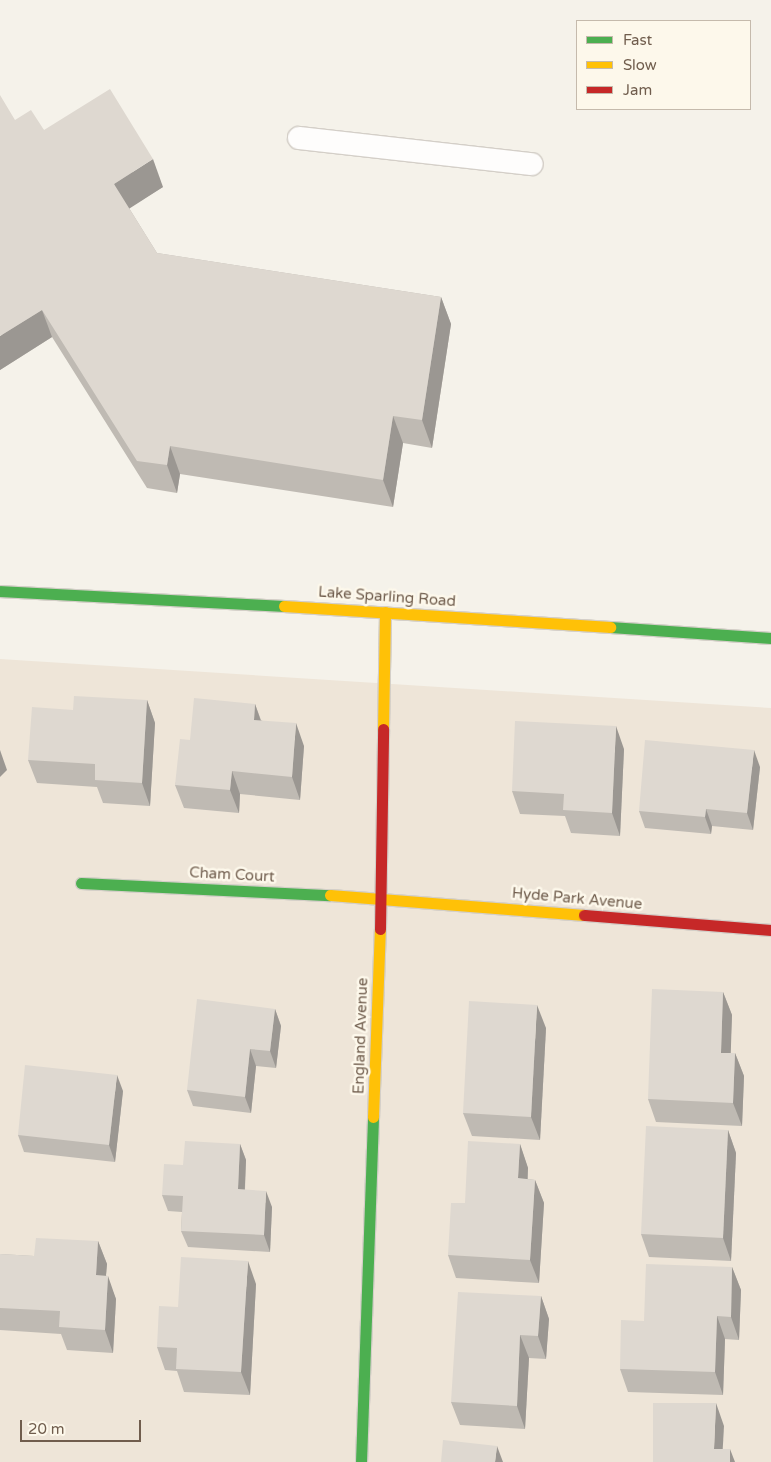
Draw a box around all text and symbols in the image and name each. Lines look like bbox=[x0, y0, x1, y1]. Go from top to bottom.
legend bbox=[576, 20, 751, 110]
text: Fast bbox=[623, 31, 652, 49]
text: Slow bbox=[623, 56, 657, 74]
text: Jam bbox=[623, 81, 652, 99]
street label: Lake Sparling Road bbox=[318, 583, 456, 611]
street label: Cham Court bbox=[189, 864, 275, 886]
street label: Hyde Park Avenue bbox=[511, 884, 643, 914]
street label: England Avenue bbox=[350, 978, 372, 1094]
scale bar bbox=[22, 1410, 144, 1442]
text: 20 m bbox=[28, 1420, 65, 1438]

